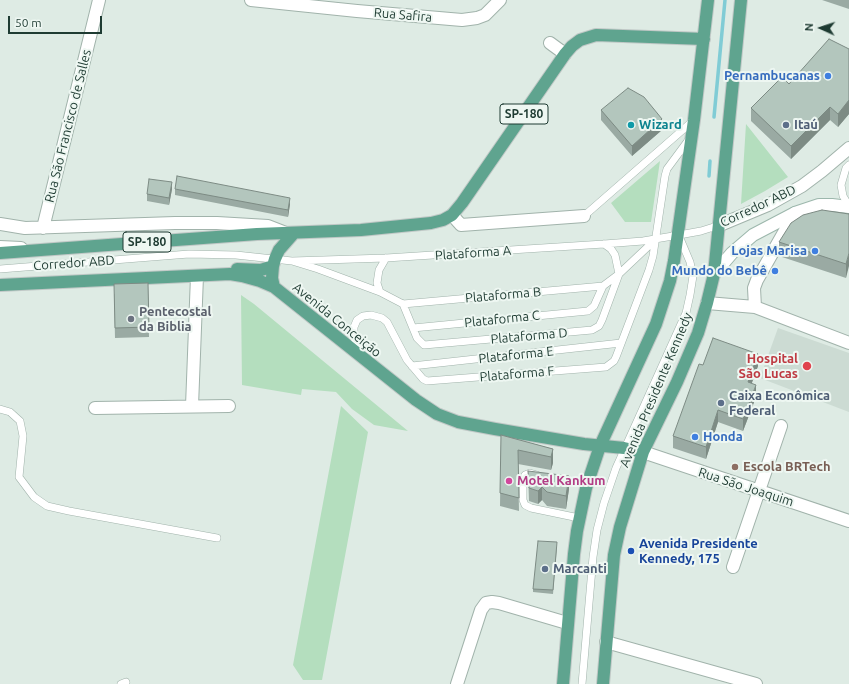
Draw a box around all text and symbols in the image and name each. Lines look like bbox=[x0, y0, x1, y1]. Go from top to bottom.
street label: Rua Safira bbox=[373, 5, 433, 25]
scale bar bbox=[10, 8, 104, 34]
north arrow bbox=[801, 8, 841, 48]
text: 50 m bbox=[15, 16, 42, 29]
text: N bbox=[803, 23, 815, 32]
street label: Rua São Francisco de Salles bbox=[41, 48, 95, 204]
place label: Pernambucanas bbox=[724, 68, 820, 84]
marker: Pernambucanas bbox=[823, 71, 833, 81]
road number: SP-180 bbox=[500, 104, 548, 124]
place label: Wizard bbox=[639, 117, 682, 133]
place label: Itaú bbox=[794, 117, 818, 133]
marker: Wizard bbox=[626, 120, 636, 130]
marker: Itaú bbox=[781, 120, 791, 130]
street label: Corredor ABD bbox=[718, 182, 798, 230]
road number: SP-180 bbox=[123, 232, 171, 252]
street label: Plataforma A bbox=[434, 243, 512, 263]
place label: Lojas Marisa bbox=[731, 243, 807, 259]
marker: Lojas Marisa bbox=[810, 246, 820, 256]
street label: Corredor ABD bbox=[33, 252, 115, 274]
place label: Mundo do Bebê bbox=[671, 263, 767, 279]
marker: Mundo do Bebê bbox=[770, 266, 780, 276]
street label: Avenida Conceição bbox=[290, 280, 384, 360]
street label: Plataforma B bbox=[464, 284, 542, 306]
place label: Pentecostal da Biblia bbox=[139, 304, 211, 335]
street label: Plataforma C bbox=[463, 307, 541, 331]
street label: Avenida Presidente Kennedy bbox=[616, 310, 696, 470]
marker: Pentecostal da Biblia bbox=[126, 314, 136, 324]
street label: Plataforma D bbox=[490, 325, 568, 347]
street label: Plataforma E bbox=[478, 343, 554, 367]
place label: Hospital São Lucas bbox=[738, 351, 798, 382]
marker: Hospital São Lucas bbox=[801, 360, 813, 372]
street label: Plataforma F bbox=[479, 363, 555, 385]
place label: Caixa Econômica Federal bbox=[729, 388, 830, 419]
marker: Caixa Econômica Federal bbox=[716, 398, 726, 408]
place label: Honda bbox=[703, 429, 743, 445]
marker: Honda bbox=[690, 432, 700, 442]
place label: Escola BRTech bbox=[743, 459, 830, 475]
marker: Escola BRTech bbox=[730, 462, 740, 472]
street label: Rua São Joaquim bbox=[696, 464, 796, 510]
place label: Motel Kankum bbox=[517, 473, 606, 489]
marker: Motel Kankum bbox=[504, 476, 514, 486]
place label: Avenida Presidente Kennedy, 175 bbox=[639, 536, 758, 567]
marker: Avenida Presidente Kennedy, 175 bbox=[626, 546, 636, 556]
place label: Marcanti bbox=[553, 561, 607, 577]
marker: Marcanti bbox=[540, 564, 550, 574]

